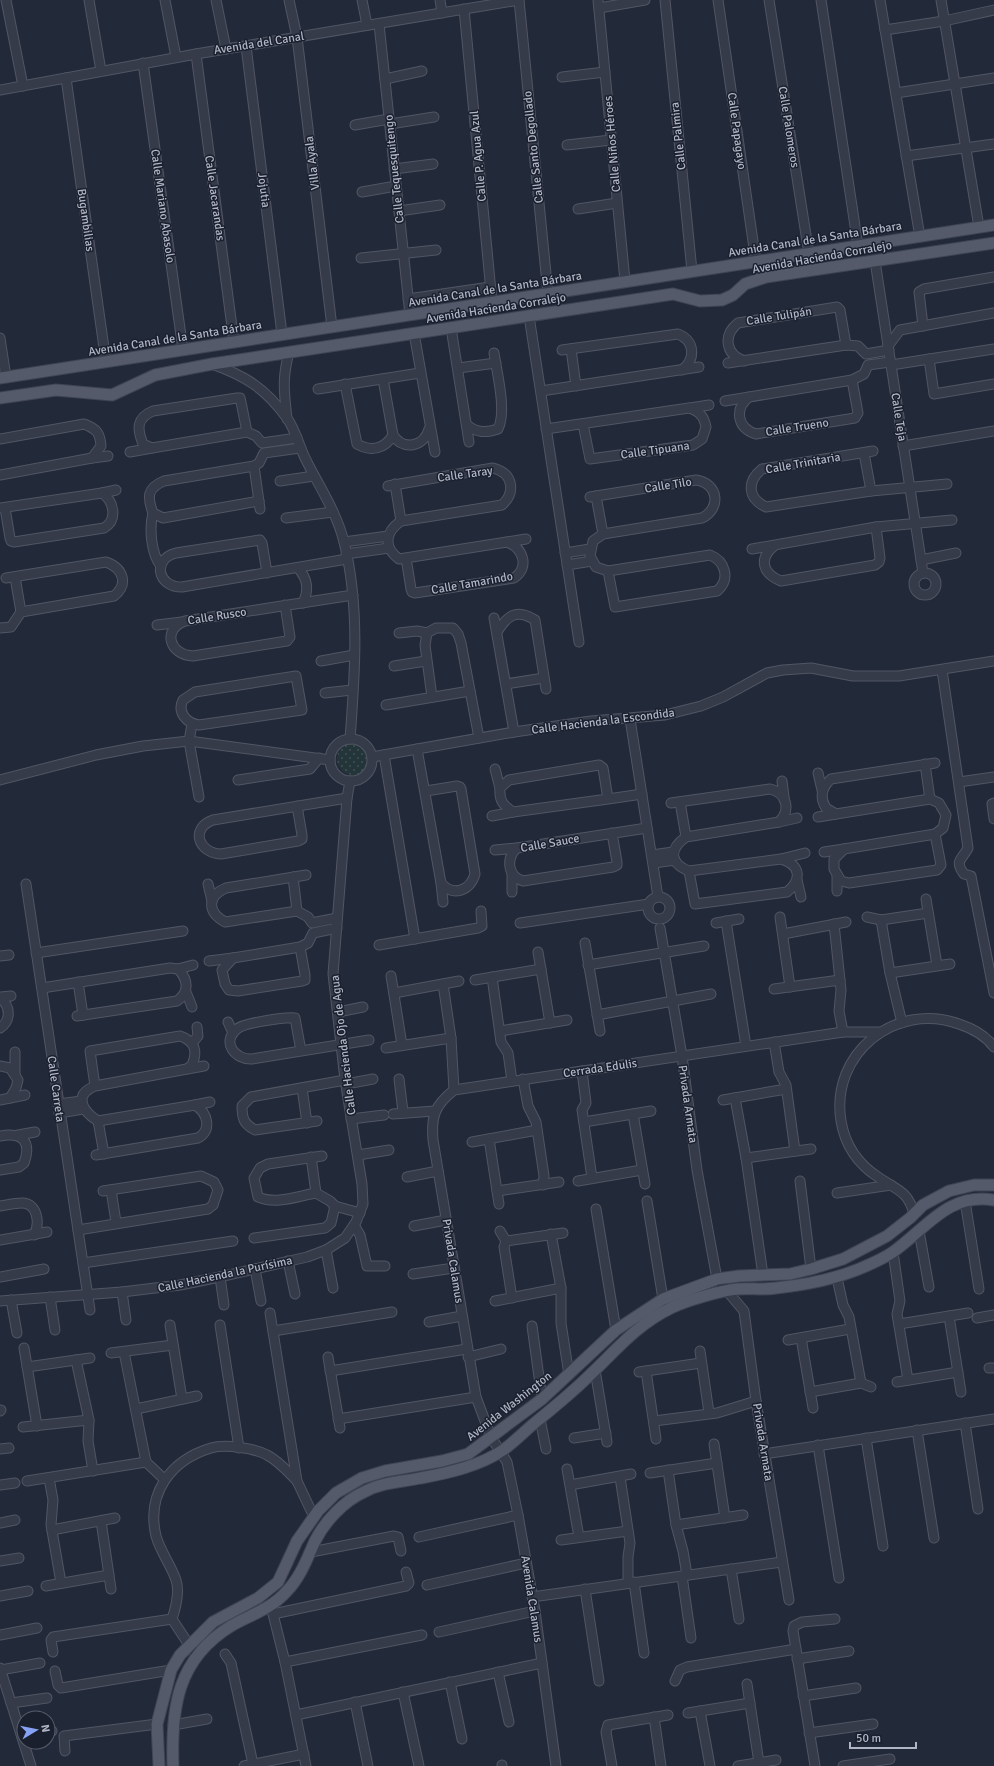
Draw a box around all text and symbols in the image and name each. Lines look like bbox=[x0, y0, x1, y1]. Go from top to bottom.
street label: Avenida del Canal bbox=[213, 29, 306, 58]
street label: Calle Palomeros bbox=[775, 85, 802, 169]
street label: Calle Santo Degollado bbox=[520, 90, 547, 204]
street label: Calle Papagayo bbox=[724, 92, 749, 171]
street label: Calle Niños Héroes bbox=[601, 95, 624, 193]
street label: Calle Palmira bbox=[667, 101, 690, 171]
street label: Calle P. Agua Azul bbox=[467, 109, 490, 202]
street label: Calle Tequesquitengo bbox=[381, 114, 408, 224]
street label: Villa Ayala bbox=[302, 135, 323, 191]
street label: Calle Mariano Abasolo bbox=[147, 148, 178, 264]
street label: Calle Jacarandas bbox=[201, 154, 228, 242]
street label: Jojutia bbox=[254, 172, 273, 208]
street label: Bugambilias bbox=[74, 188, 97, 253]
street label: Avenida Canal de la Santa Bárbara bbox=[727, 218, 903, 261]
street label: Avenida Hacienda Corralejo bbox=[751, 238, 893, 277]
street label: Avenida Canal de la Santa Bárbara bbox=[407, 268, 583, 311]
street label: Avenida Hacienda Corralejo bbox=[425, 290, 567, 327]
street label: Calle Tulipán bbox=[745, 304, 813, 329]
street label: Avenida Canal de la Santa Bárbara bbox=[87, 317, 263, 360]
street label: Calle Teja bbox=[887, 392, 910, 442]
street label: Calle Trueno bbox=[764, 415, 830, 440]
street label: Calle Tipuana bbox=[620, 438, 691, 463]
street label: Calle Trinitaria bbox=[764, 450, 842, 477]
street label: Calle Taray bbox=[436, 463, 494, 486]
street label: Calle Tilo bbox=[643, 474, 693, 497]
street label: Calle Tamarindo bbox=[430, 569, 514, 598]
street label: Calle Rusco bbox=[187, 604, 248, 629]
street label: Calle Hacienda la Escondida bbox=[531, 705, 676, 738]
street label: Calle Sauce bbox=[519, 831, 581, 856]
street label: Calle Hacienda Ojo de Agua bbox=[327, 974, 360, 1116]
street label: Calle Carreta bbox=[43, 1055, 68, 1123]
street label: Cerrada Edulis bbox=[562, 1056, 638, 1081]
street label: Privada Armata bbox=[675, 1064, 700, 1144]
street label: Privada Calamus bbox=[438, 1218, 467, 1304]
street label: Calle Hacienda la Purísima bbox=[157, 1253, 294, 1296]
street label: Avenida Washington bbox=[464, 1368, 555, 1444]
street label: Privada Armata bbox=[749, 1402, 776, 1482]
street label: Avenida Calamus bbox=[517, 1555, 546, 1644]
north arrow bbox=[16, 1710, 56, 1750]
text: N bbox=[38, 1723, 52, 1733]
scale bar bbox=[850, 1724, 916, 1750]
text: 50 m bbox=[856, 1731, 881, 1746]

